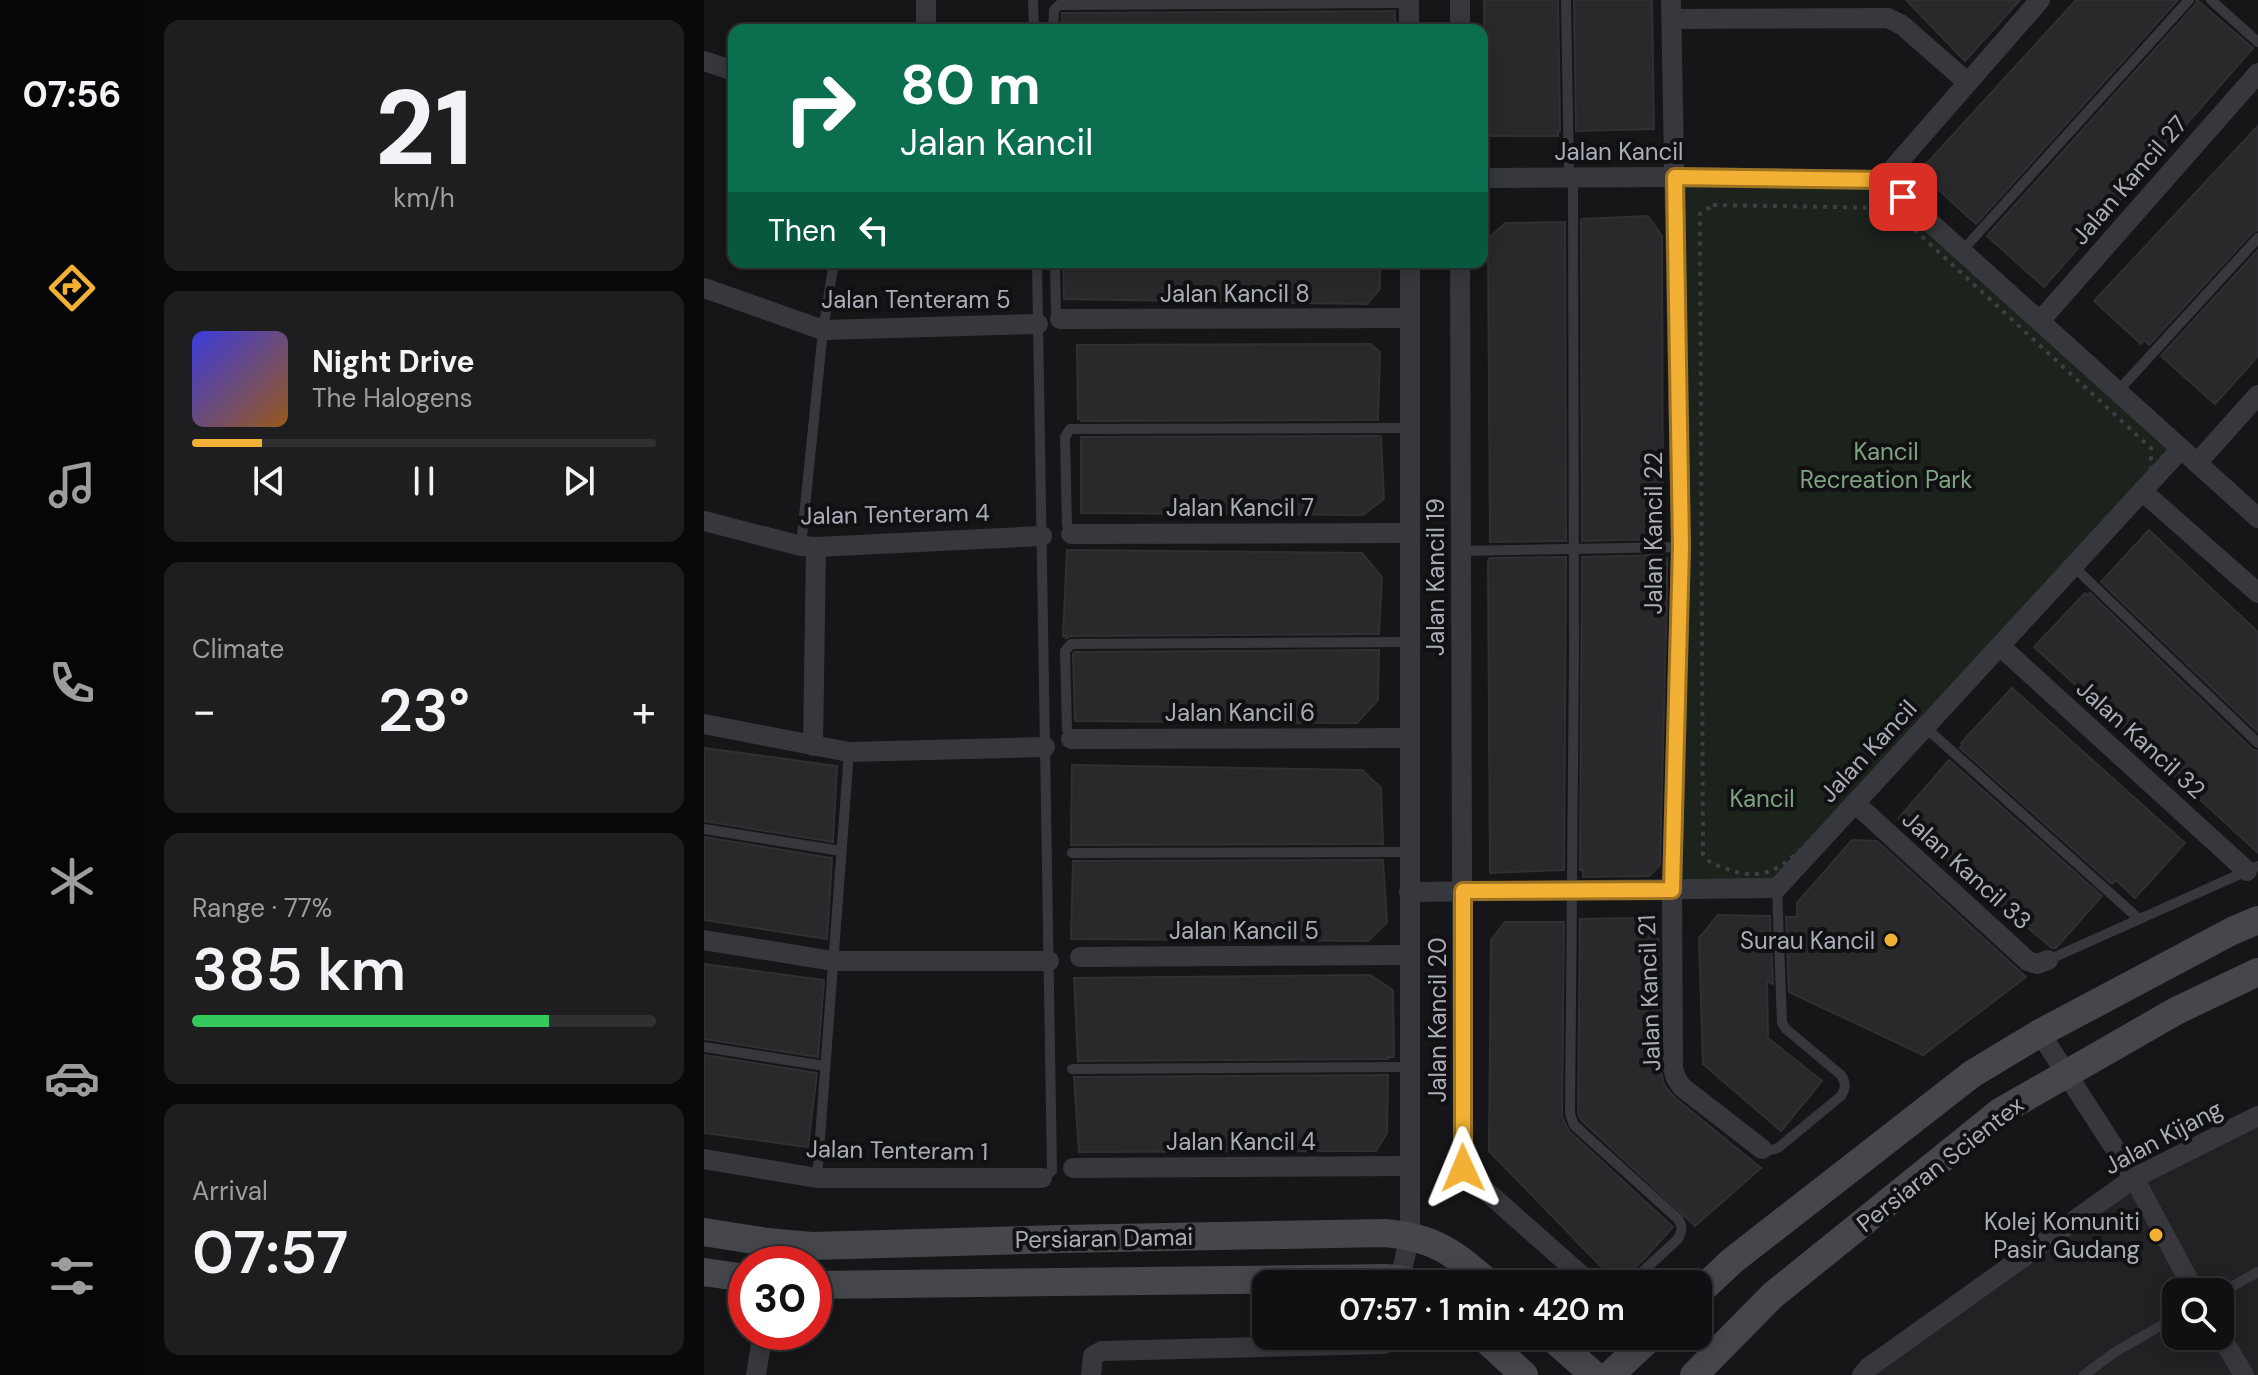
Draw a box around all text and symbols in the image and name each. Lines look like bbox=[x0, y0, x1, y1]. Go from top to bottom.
text: 80 m bbox=[900, 48, 1041, 121]
icon: right bbox=[768, 56, 872, 160]
text: 21 bbox=[375, 61, 473, 196]
text: 07:56 bbox=[23, 71, 121, 118]
street label: Jalan Kancil 27 bbox=[2064, 109, 2194, 251]
text: Jalan Kancil bbox=[900, 119, 1093, 166]
street label: Jalan Kancil bbox=[1555, 136, 1683, 167]
pin bbox=[1869, 163, 1937, 231]
icon: arrive bbox=[1881, 175, 1925, 219]
text: km/h bbox=[393, 181, 455, 215]
icon: left bbox=[852, 208, 896, 252]
text: Then bbox=[768, 211, 836, 250]
icon: directions bbox=[44, 260, 100, 316]
street label: Jalan Kancil 8 bbox=[1160, 278, 1310, 309]
street label: Jalan Tenteram 5 bbox=[821, 284, 1011, 315]
text: Night Drive bbox=[312, 342, 475, 381]
text: The Halogens bbox=[312, 381, 472, 415]
park label: Kancil Recreation Park bbox=[1800, 436, 1972, 495]
street label: Jalan Kancil 22 bbox=[1638, 452, 1669, 614]
icon: music bbox=[44, 457, 100, 513]
icon: previous bbox=[247, 459, 291, 503]
icon: pause bbox=[402, 459, 446, 503]
icon: next bbox=[557, 459, 601, 503]
street label: Jalan Kancil 7 bbox=[1166, 492, 1314, 523]
street label: Jalan Tenteram 4 bbox=[800, 497, 990, 531]
street label: Jalan Kancil 19 bbox=[1420, 498, 1451, 656]
text: Climate bbox=[192, 632, 284, 666]
icon: phone bbox=[44, 655, 100, 711]
text: 23° bbox=[378, 671, 470, 750]
street label: Jalan Kancil 32 bbox=[2070, 673, 2212, 805]
text: − bbox=[192, 682, 216, 740]
text: + bbox=[632, 682, 656, 740]
street label: Jalan Kancil bbox=[1813, 693, 1923, 809]
street label: Jalan Kancil 6 bbox=[1165, 697, 1315, 728]
park label: Kancil bbox=[1729, 783, 1795, 814]
street label: Jalan Kancil 33 bbox=[1896, 804, 2038, 936]
icon: climate bbox=[44, 853, 100, 909]
text: Range · 77% bbox=[192, 891, 332, 925]
street label: Jalan Kancil 21 bbox=[1631, 914, 1667, 1072]
street label: Jalan Kancil 5 bbox=[1169, 915, 1319, 946]
place label: Surau Kancil bbox=[1740, 925, 1875, 956]
text: 385 km bbox=[192, 930, 406, 1009]
marker: Surau Kancil bbox=[1882, 931, 1900, 949]
street label: Jalan Kancil 20 bbox=[1422, 937, 1453, 1103]
icon: car bbox=[44, 1050, 100, 1106]
street label: Persiaran Scientex bbox=[1850, 1089, 2030, 1239]
street label: Jalan Kijang bbox=[2099, 1093, 2227, 1181]
street label: Jalan Kancil 4 bbox=[1166, 1126, 1316, 1157]
position arrow bbox=[1421, 1126, 1505, 1210]
street label: Jalan Tenteram 1 bbox=[806, 1133, 988, 1167]
text: Arrival bbox=[192, 1174, 268, 1208]
place label: Kolej Komuniti Pasir Gudang bbox=[1984, 1206, 2140, 1265]
text: 07:57 bbox=[192, 1213, 349, 1292]
street label: Persiaran Damai bbox=[1015, 1221, 1193, 1255]
marker: Kolej Komuniti Pasir Gudang bbox=[2147, 1226, 2165, 1244]
speed limit sign: 30 bbox=[728, 1246, 832, 1350]
icon: filters bbox=[44, 1248, 100, 1304]
map controls bbox=[2162, 1278, 2234, 1350]
button: search bbox=[2162, 1278, 2234, 1350]
text: 07:57 · 1 min · 420 m bbox=[1339, 1290, 1625, 1329]

